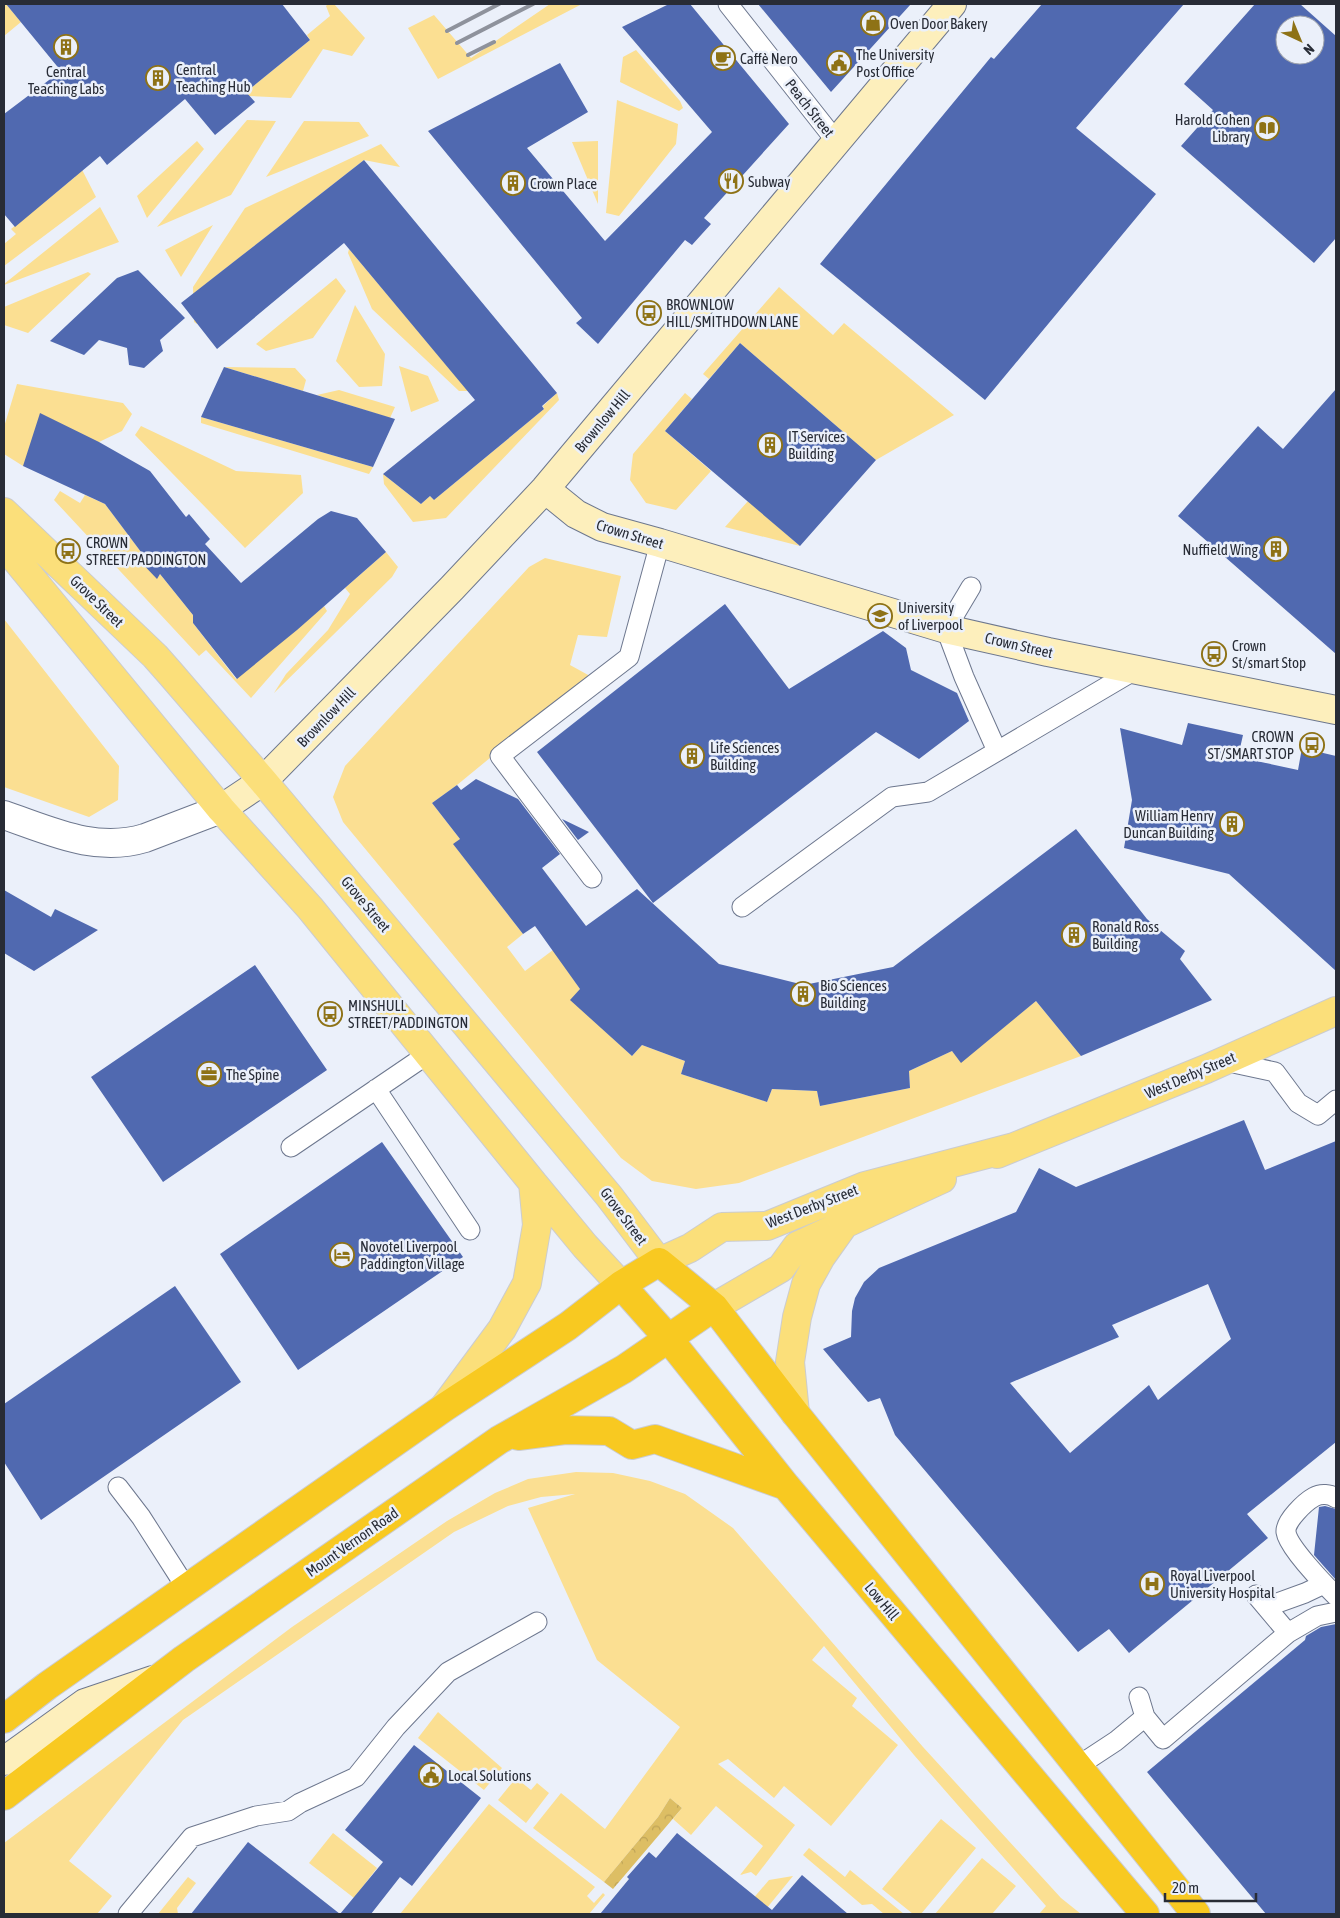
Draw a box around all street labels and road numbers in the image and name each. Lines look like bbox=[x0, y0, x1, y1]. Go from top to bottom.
street label: Peach Street bbox=[782, 76, 838, 140]
street label: Brownlow Hill bbox=[571, 386, 633, 456]
street label: Crown Street bbox=[594, 516, 666, 552]
street label: Grove Street bbox=[67, 572, 127, 630]
street label: Crown Street bbox=[983, 629, 1055, 661]
street label: Brownlow Hill bbox=[293, 684, 359, 750]
street label: Grove Street bbox=[338, 873, 394, 935]
street label: West Derby Street bbox=[1142, 1048, 1238, 1102]
street label: West Derby Street bbox=[764, 1181, 860, 1231]
street label: Grove Street bbox=[597, 1184, 651, 1248]
street label: Mount Vernon Road bbox=[303, 1504, 401, 1580]
street label: Low Hill bbox=[861, 1579, 903, 1623]

